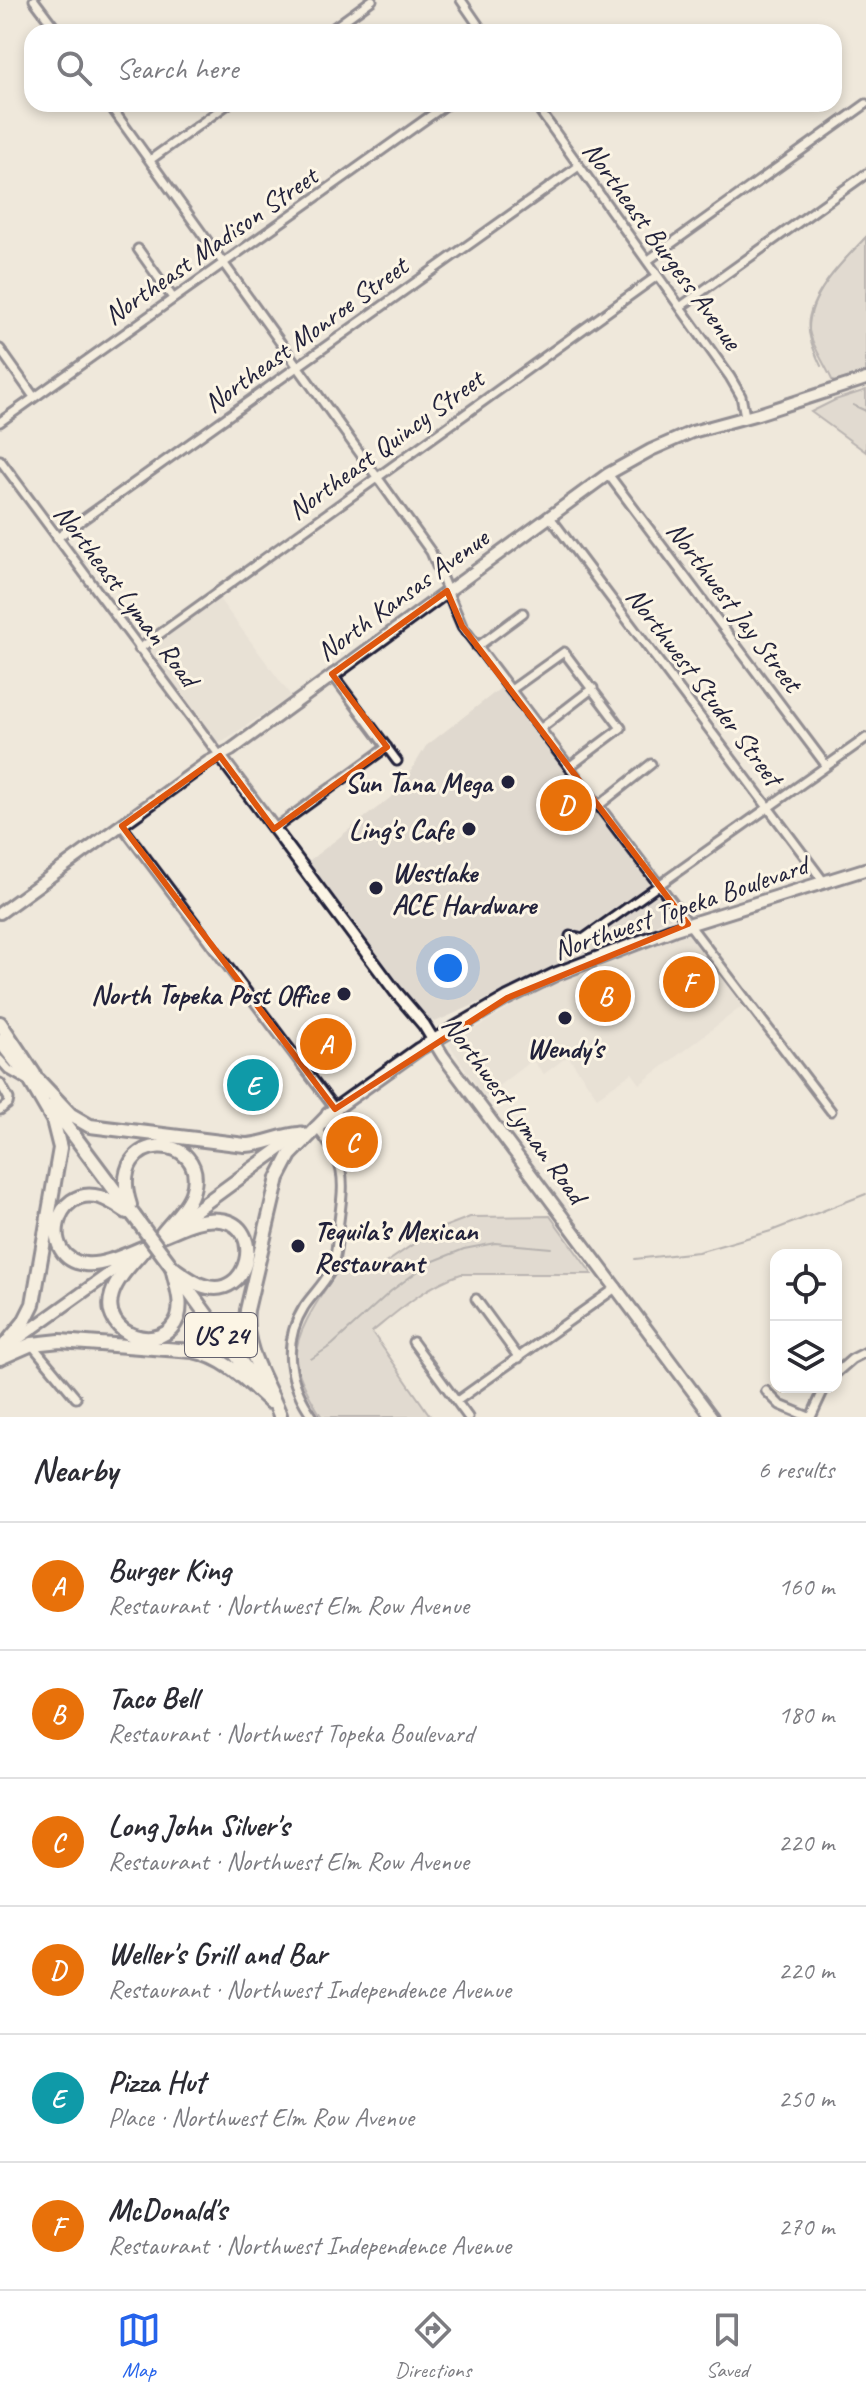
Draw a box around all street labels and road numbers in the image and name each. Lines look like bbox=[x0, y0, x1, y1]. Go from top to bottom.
street label: Northeast Burgess Avenue bbox=[575, 134, 751, 358]
street label: Northeast Madison Street bbox=[97, 157, 326, 332]
street label: Northeast Monroe Street bbox=[196, 247, 416, 420]
street label: Northeast Quincy Street bbox=[280, 360, 492, 527]
street label: Northeast Lyman Road bbox=[46, 497, 209, 697]
street label: Northwest Jay Street bbox=[659, 514, 812, 701]
street label: North Kansas Avenue bbox=[309, 519, 497, 669]
street label: Northwest Studer Street bbox=[619, 580, 793, 795]
street label: Northwest Topeka Boulevard bbox=[548, 846, 816, 967]
street label: Northwest Lyman Road bbox=[435, 1008, 597, 1213]
road number: US 24 bbox=[185, 1313, 257, 1357]

